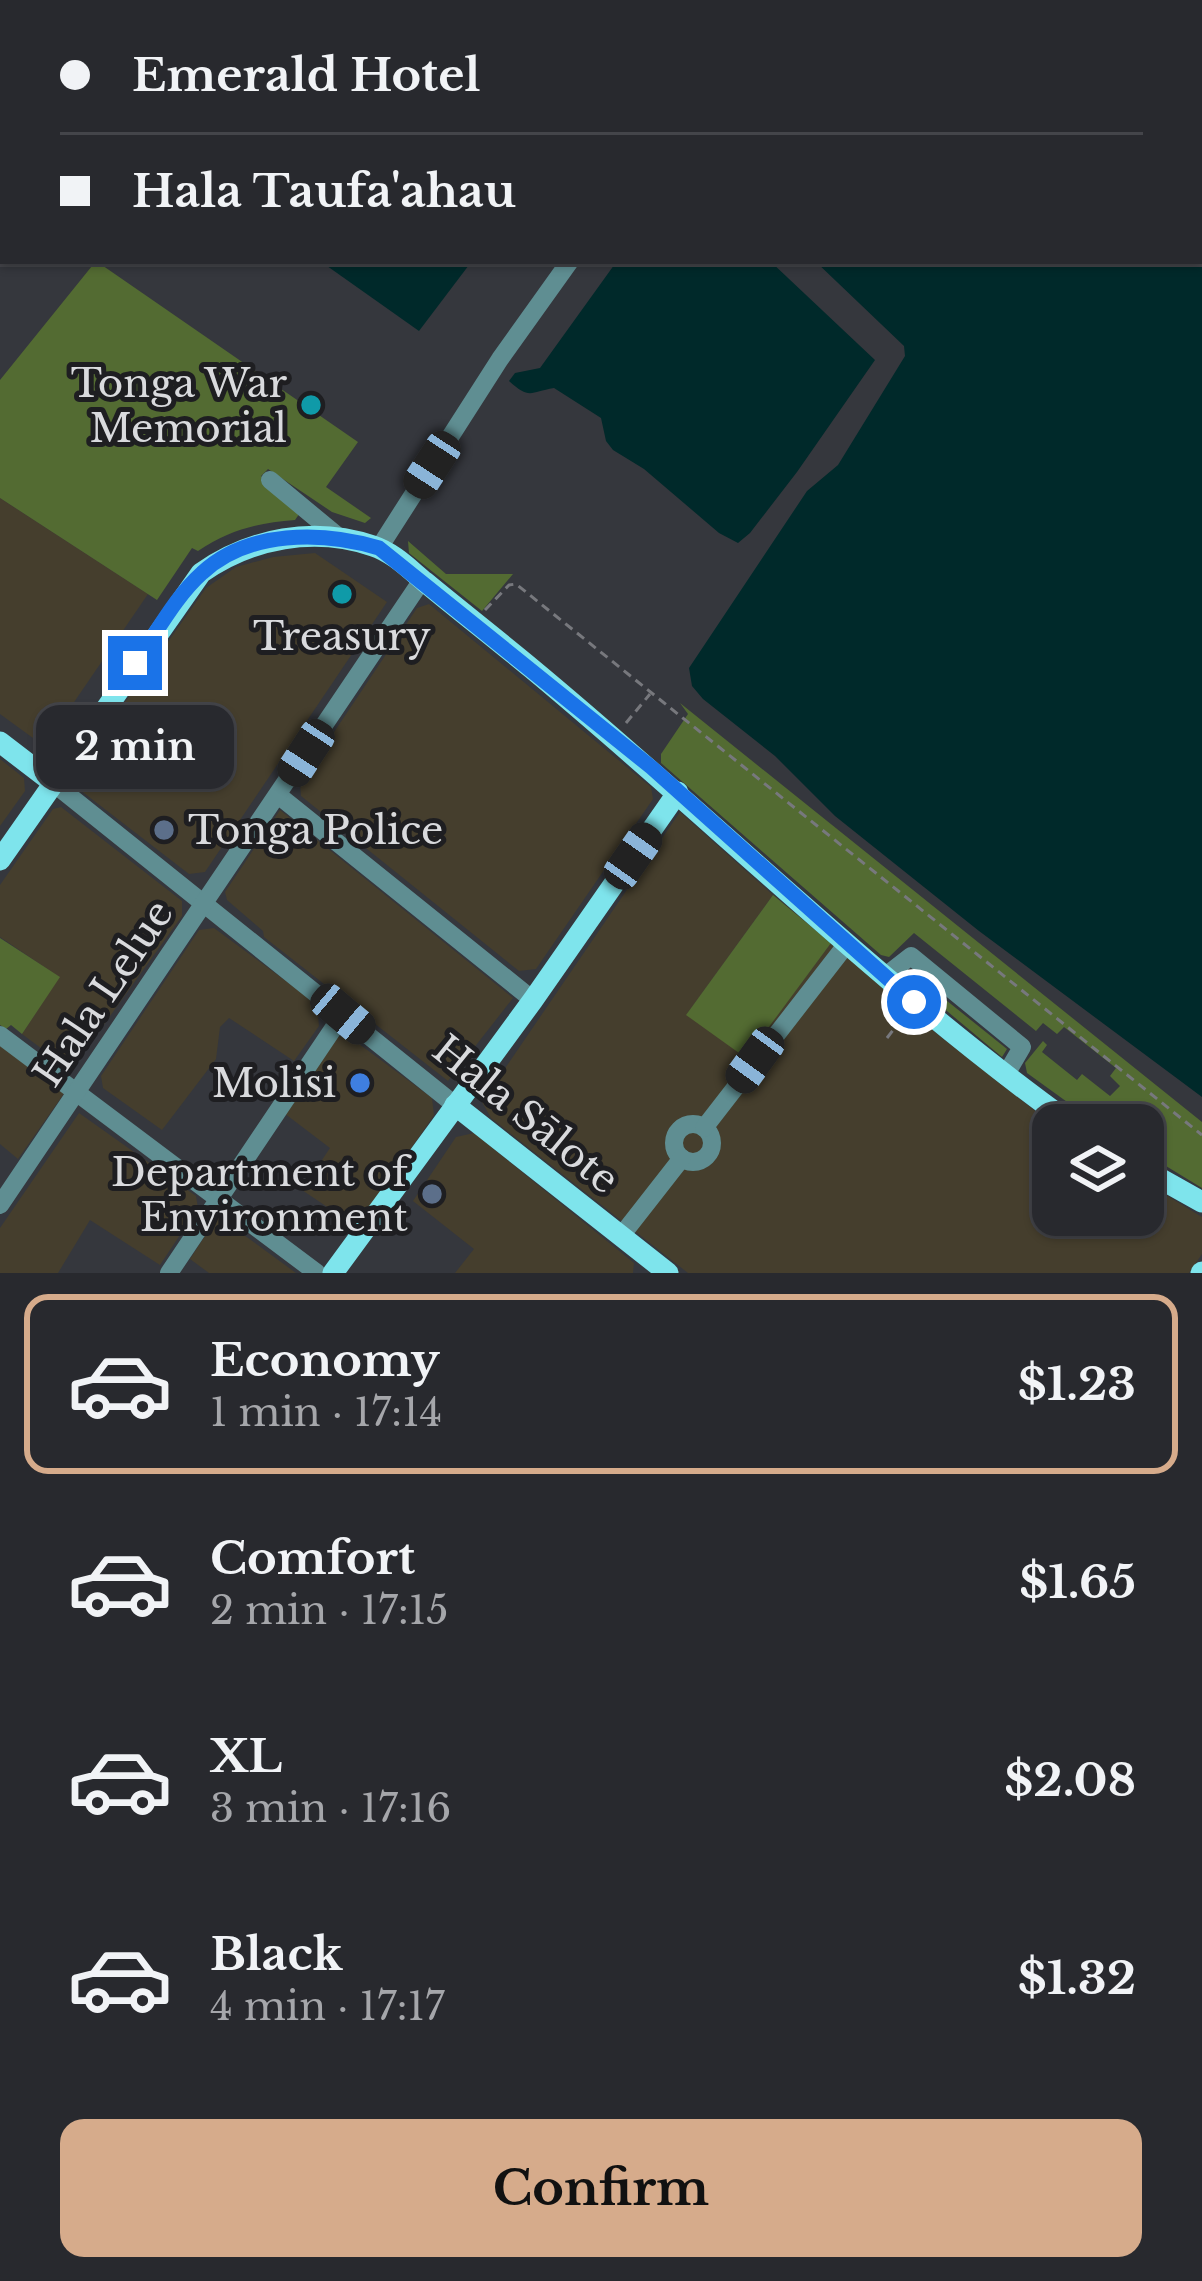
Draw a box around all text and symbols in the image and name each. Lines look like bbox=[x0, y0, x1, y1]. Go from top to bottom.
text: Emerald Hotel bbox=[132, 47, 481, 103]
text: Hala Taufa'ahau bbox=[132, 163, 516, 219]
place label: Tonga War Memorial bbox=[71, 359, 287, 453]
marker: Tonga War Memorial bbox=[298, 392, 324, 418]
car bbox=[397, 425, 467, 505]
marker: Treasury bbox=[329, 581, 355, 607]
place label: Treasury bbox=[253, 612, 431, 661]
route end bbox=[108, 636, 162, 690]
callout: 2 min bbox=[36, 705, 234, 789]
car bbox=[271, 713, 341, 793]
text: 2 min bbox=[74, 722, 196, 771]
place label: Tonga Police bbox=[188, 806, 443, 855]
car bbox=[598, 816, 668, 896]
marker: Tonga Police bbox=[151, 817, 177, 843]
street label: Hala Lelue bbox=[23, 891, 184, 1096]
route start bbox=[887, 975, 941, 1029]
car bbox=[304, 977, 382, 1051]
car bbox=[719, 1020, 791, 1100]
street label: Hala Sālote bbox=[423, 1025, 628, 1204]
place label: Molisi bbox=[212, 1059, 336, 1108]
marker: Molisi bbox=[347, 1070, 373, 1096]
map controls bbox=[1032, 1104, 1164, 1236]
button: layers bbox=[1032, 1104, 1164, 1236]
place label: Department of Environment bbox=[111, 1148, 412, 1242]
marker: Department of Environment bbox=[419, 1181, 445, 1207]
icon: car bbox=[66, 1330, 174, 1438]
text: Economy bbox=[210, 1332, 440, 1388]
text: $1.23 bbox=[1018, 1356, 1136, 1412]
text: 1 min · 17:14 bbox=[210, 1388, 442, 1437]
icon: car bbox=[66, 1528, 174, 1636]
text: Comfort bbox=[210, 1530, 415, 1586]
text: $1.65 bbox=[1019, 1554, 1136, 1610]
text: 2 min · 17:15 bbox=[210, 1586, 448, 1635]
icon: car bbox=[66, 1726, 174, 1834]
text: XL bbox=[210, 1728, 282, 1784]
text: $2.08 bbox=[1004, 1752, 1136, 1808]
text: 3 min · 17:16 bbox=[210, 1784, 451, 1833]
icon: car bbox=[66, 1924, 174, 2032]
text: Black bbox=[210, 1926, 343, 1982]
text: $1.32 bbox=[1018, 1950, 1136, 2006]
text: 4 min · 17:17 bbox=[210, 1982, 445, 2031]
button: Confirm bbox=[60, 2119, 1142, 2257]

